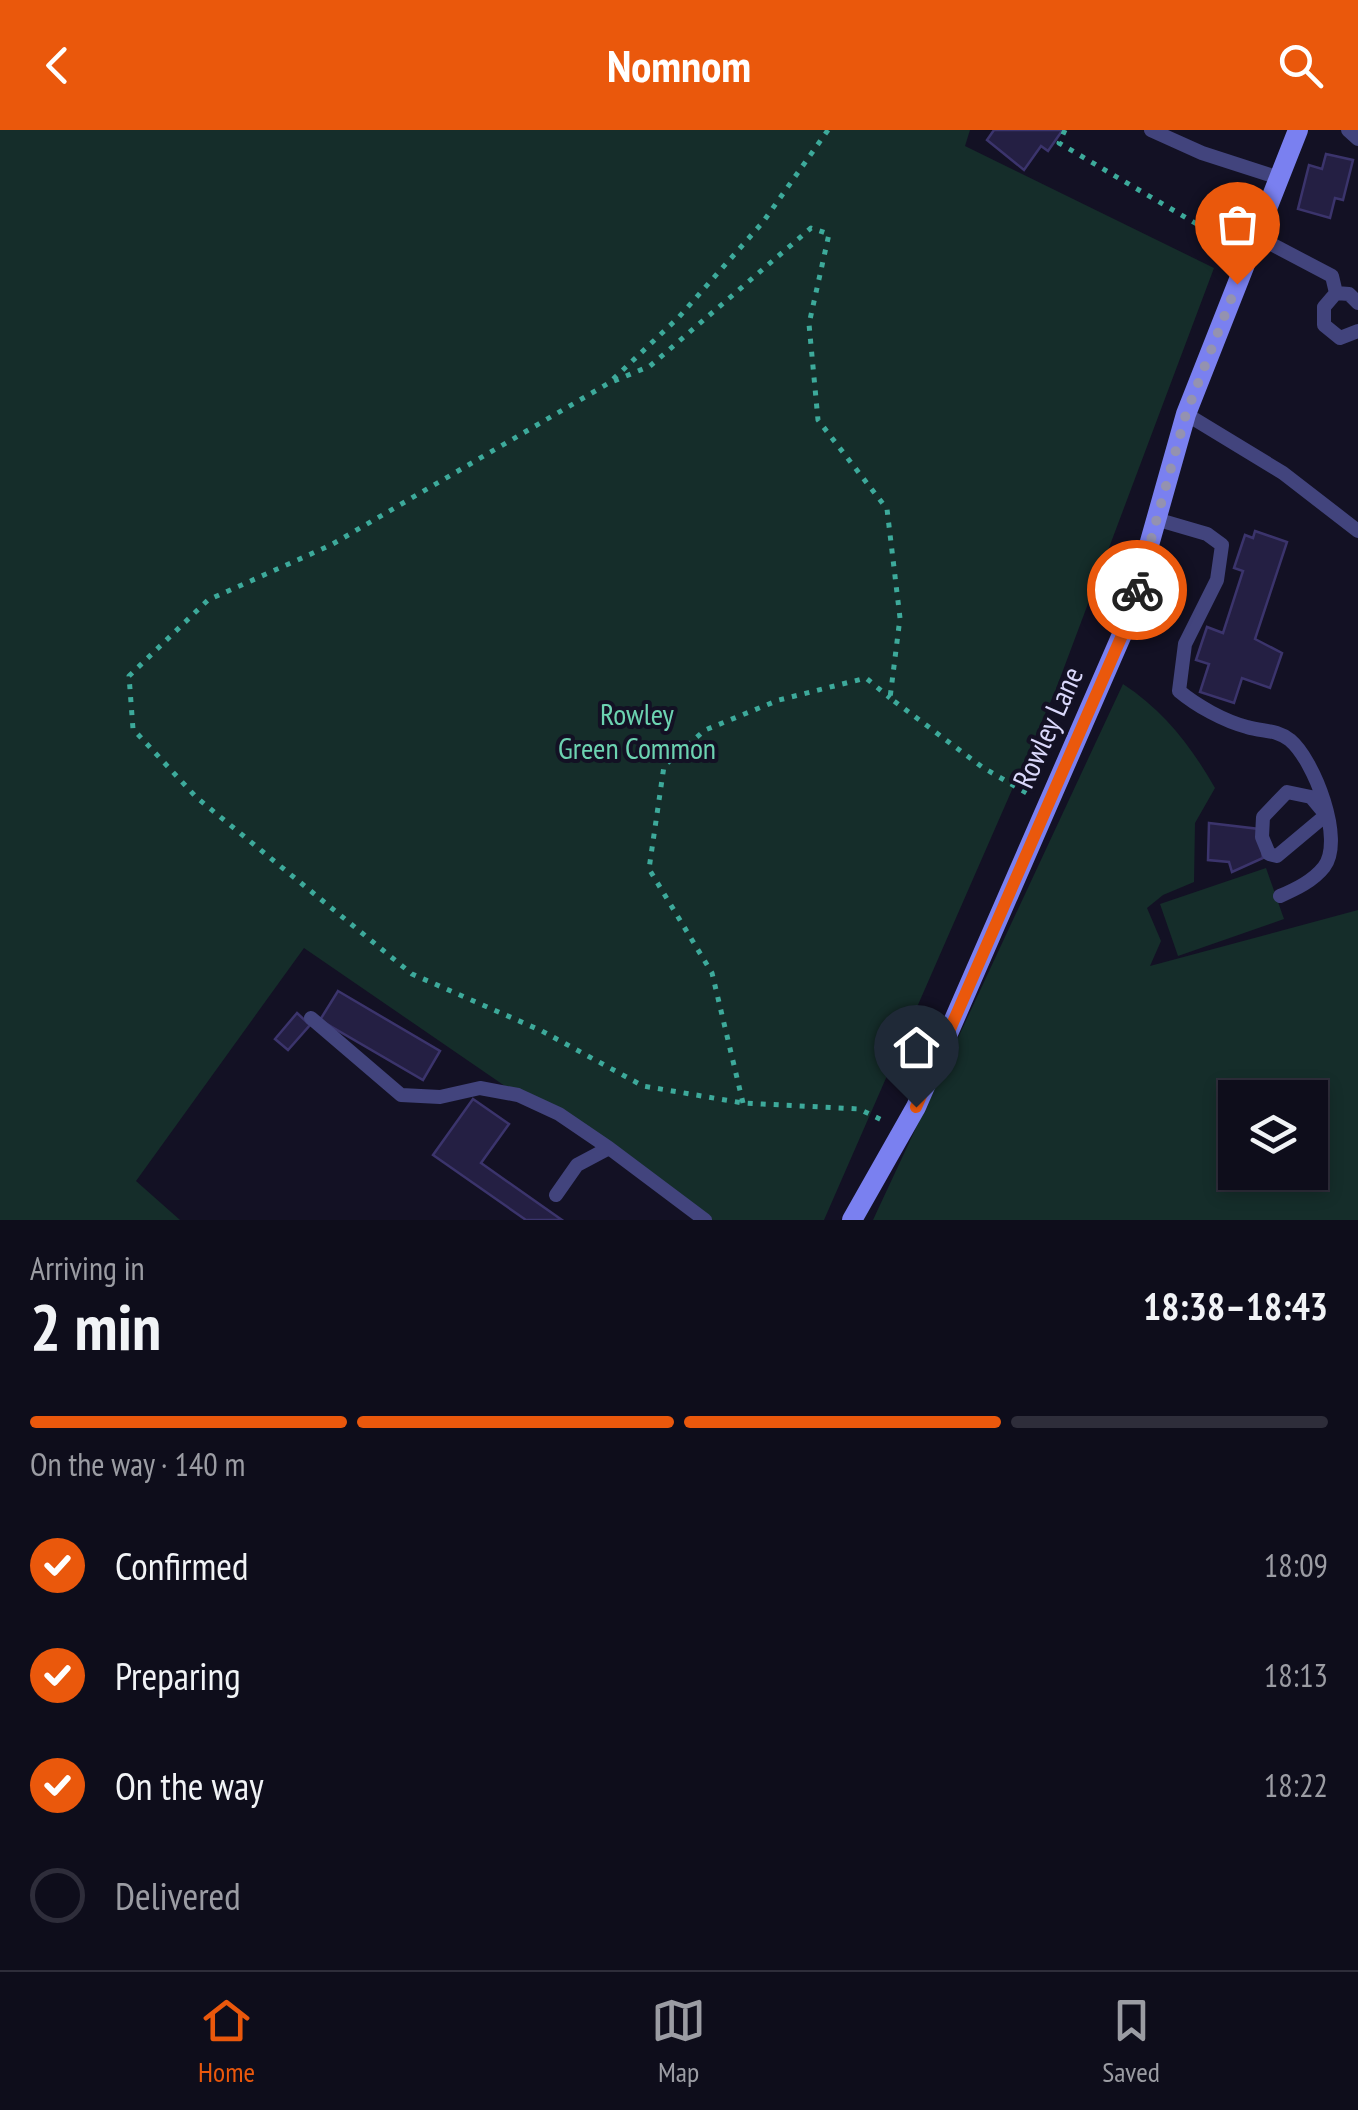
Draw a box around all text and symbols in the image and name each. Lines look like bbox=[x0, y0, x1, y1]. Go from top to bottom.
text: Nomnom bbox=[607, 36, 751, 94]
icon: back bbox=[30, 38, 85, 93]
icon: search bbox=[1273, 38, 1328, 93]
pin bbox=[1195, 182, 1280, 285]
icon: bag bbox=[1210, 197, 1265, 252]
courier bbox=[1087, 540, 1187, 640]
icon: bike bbox=[1110, 563, 1165, 618]
street label: Rowley Lane bbox=[1003, 660, 1091, 794]
park label: Rowley Green Common bbox=[558, 694, 716, 767]
pin bbox=[874, 1005, 959, 1108]
icon: home bbox=[889, 1020, 944, 1075]
map controls bbox=[1218, 1080, 1328, 1190]
button: layers bbox=[1218, 1080, 1328, 1190]
text: Arriving in bbox=[30, 1247, 145, 1289]
text: 18:38–18:43 bbox=[1143, 1281, 1328, 1330]
text: 2 min bbox=[30, 1284, 161, 1368]
text: On the way · 140 m bbox=[30, 1443, 245, 1485]
icon: check bbox=[30, 1538, 85, 1593]
text: Confirmed bbox=[115, 1541, 248, 1590]
text: 18:09 bbox=[1264, 1544, 1328, 1586]
icon: check bbox=[30, 1648, 85, 1703]
text: Preparing bbox=[115, 1651, 241, 1700]
text: 18:13 bbox=[1264, 1654, 1328, 1696]
icon: check bbox=[30, 1758, 85, 1813]
text: On the way bbox=[115, 1761, 263, 1810]
text: 18:22 bbox=[1264, 1764, 1328, 1806]
text: Delivered bbox=[115, 1871, 241, 1920]
tab: Home bbox=[198, 1993, 255, 2090]
tab: Map bbox=[651, 1993, 706, 2090]
tab: Saved bbox=[1102, 1993, 1160, 2090]

